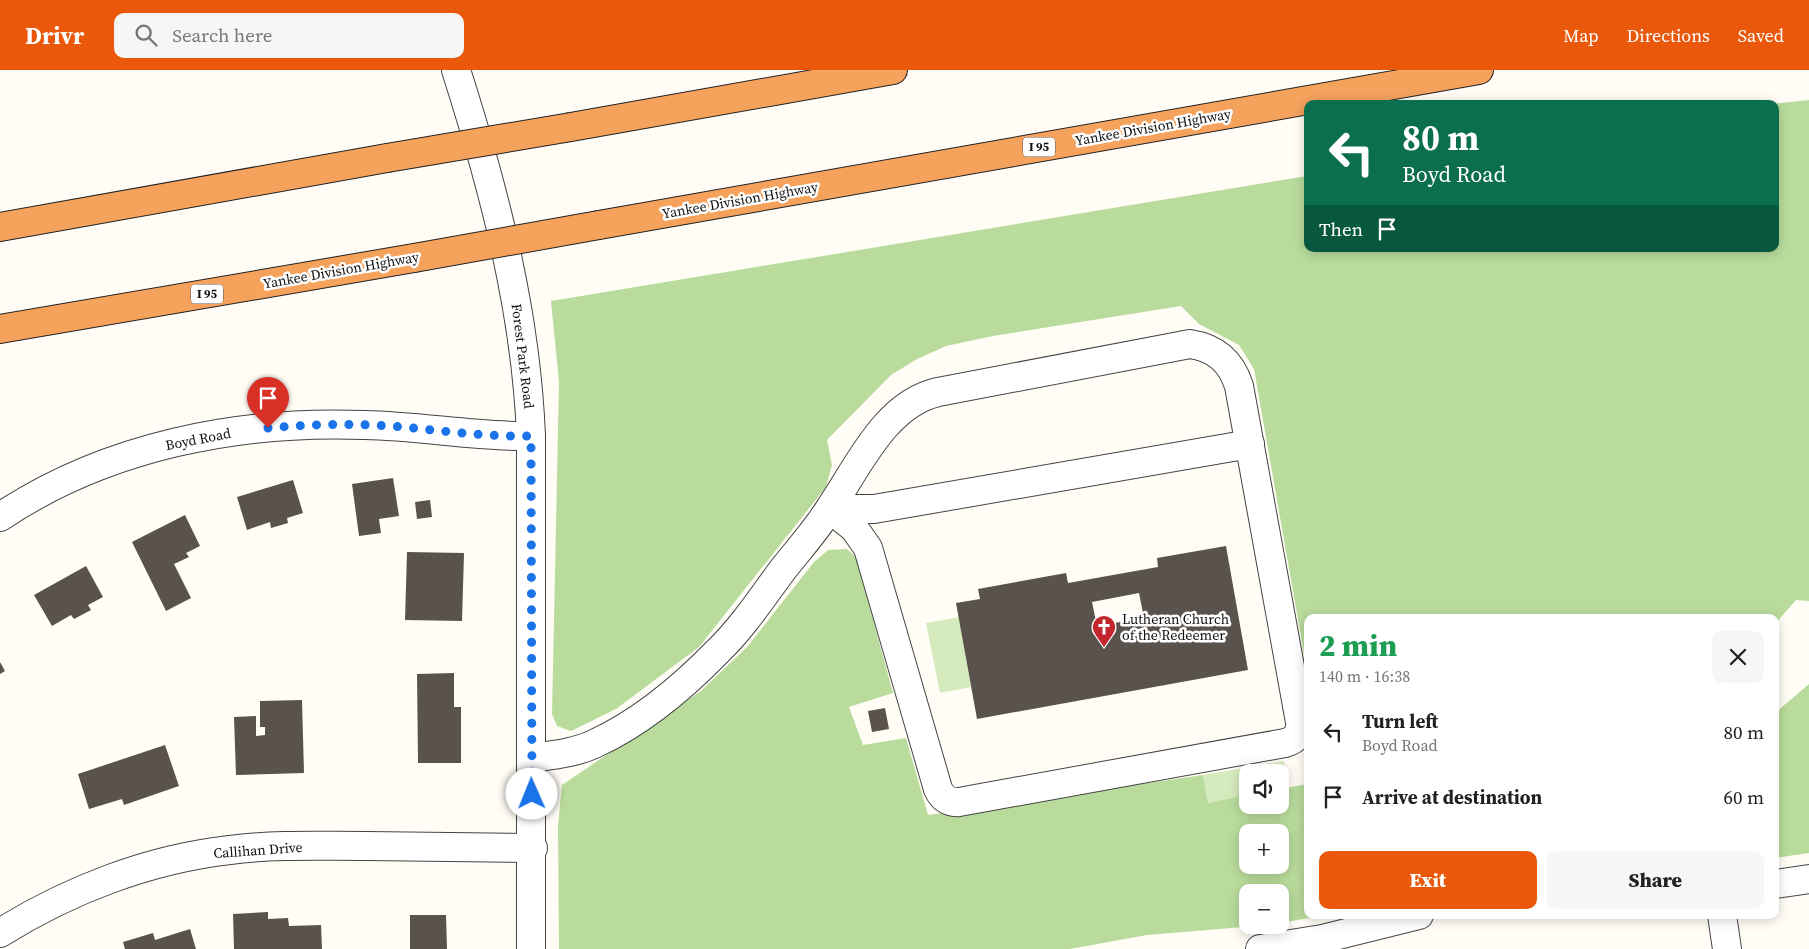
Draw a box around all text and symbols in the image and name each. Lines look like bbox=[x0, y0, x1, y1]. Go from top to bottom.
search box bbox=[114, 13, 464, 58]
text: Drivr bbox=[25, 19, 84, 52]
icon: search bbox=[132, 21, 160, 49]
text: Search here bbox=[172, 22, 273, 48]
text: Map bbox=[1563, 23, 1599, 48]
text: Directions bbox=[1627, 23, 1710, 48]
text: Saved bbox=[1738, 23, 1784, 48]
street label: Yankee Division Highway bbox=[1073, 103, 1233, 151]
text: 80 m bbox=[1402, 114, 1479, 162]
icon: left bbox=[1319, 120, 1384, 185]
road number: I 95 bbox=[1023, 138, 1055, 156]
text: Boyd Road bbox=[1402, 159, 1506, 189]
street label: Yankee Division Highway bbox=[660, 176, 820, 224]
icon: arrive bbox=[1373, 215, 1401, 243]
text: Then bbox=[1319, 216, 1363, 242]
street label: Yankee Division Highway bbox=[261, 246, 421, 294]
road number: I 95 bbox=[191, 284, 223, 303]
street label: Forest Park Road bbox=[507, 302, 539, 410]
pin bbox=[247, 377, 289, 428]
icon: arrive bbox=[254, 384, 282, 412]
street label: Boyd Road bbox=[164, 423, 232, 455]
place label: Lutheran Church of the Redeemer bbox=[1122, 609, 1229, 645]
church icon: Lutheran Church of the Redeemer bbox=[1091, 614, 1117, 648]
text: 2 min bbox=[1319, 625, 1397, 666]
button: close bbox=[1712, 631, 1764, 683]
text: 140 m · 16:38 bbox=[1319, 665, 1410, 687]
text: Turn left bbox=[1362, 708, 1438, 734]
icon: left bbox=[1319, 718, 1347, 746]
text: 80 m bbox=[1723, 719, 1764, 745]
text: Boyd Road bbox=[1362, 734, 1438, 756]
map controls bbox=[1239, 764, 1289, 934]
button: sound bbox=[1239, 764, 1289, 814]
position arrow bbox=[505, 767, 557, 819]
icon: arrive bbox=[1319, 783, 1347, 811]
text: Arrive at destination bbox=[1362, 784, 1542, 810]
text: 60 m bbox=[1723, 784, 1764, 810]
button: + bbox=[1239, 824, 1289, 874]
street label: Callihan Drive bbox=[213, 837, 303, 863]
button: Exit bbox=[1319, 851, 1537, 909]
button: Share bbox=[1547, 851, 1764, 909]
button: − bbox=[1239, 884, 1289, 934]

